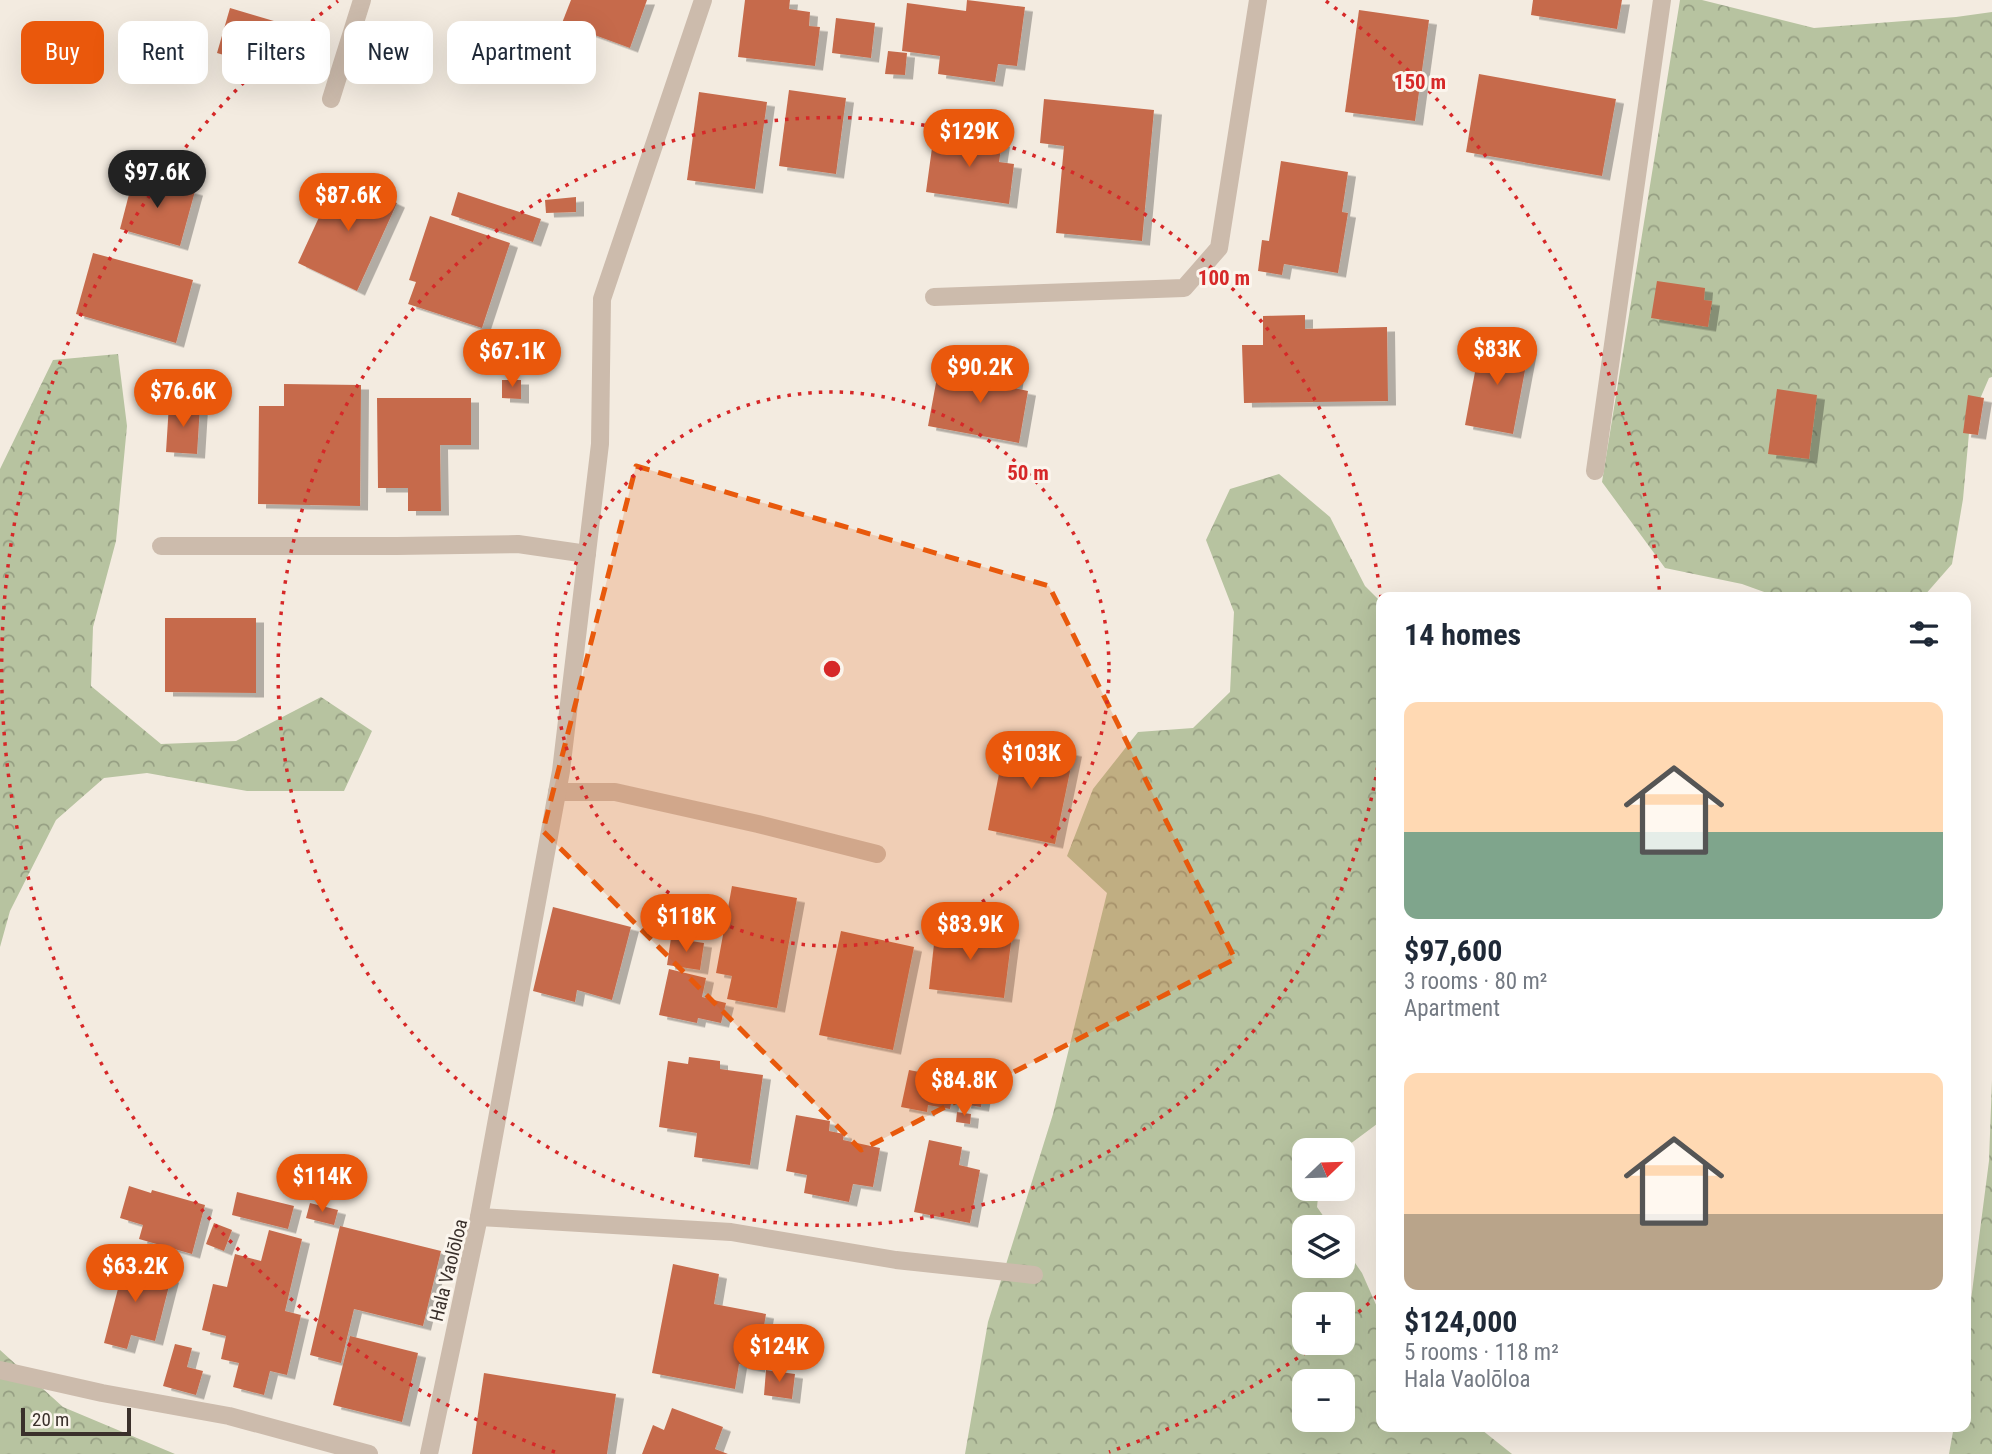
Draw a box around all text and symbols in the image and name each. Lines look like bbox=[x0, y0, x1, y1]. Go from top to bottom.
chip: Buy bbox=[21, 21, 104, 84]
chip: Rent bbox=[118, 21, 208, 84]
chip: Filters bbox=[222, 21, 330, 84]
chip: New bbox=[344, 21, 433, 84]
chip: Apartment bbox=[447, 21, 596, 84]
text: 150 m bbox=[1394, 70, 1446, 94]
pin: $129K bbox=[920, 110, 1018, 169]
text: $129K bbox=[939, 118, 999, 145]
pin: $97.6K bbox=[100, 150, 214, 210]
text: $97.6K bbox=[124, 159, 190, 186]
pin: $87.6K bbox=[291, 174, 405, 233]
text: $87.6K bbox=[315, 182, 381, 209]
text: 100 m bbox=[1198, 266, 1250, 290]
pin: $83K bbox=[1456, 328, 1538, 387]
pin: $67.1K bbox=[455, 330, 569, 389]
text: $83K bbox=[1473, 336, 1521, 363]
text: $67.1K bbox=[479, 338, 545, 365]
pin: $90.2K bbox=[923, 346, 1037, 405]
text: $90.2K bbox=[947, 354, 1013, 381]
pin: $76.6K bbox=[126, 370, 240, 429]
text: $76.6K bbox=[150, 378, 216, 405]
text: 50 m bbox=[1007, 461, 1049, 485]
icon: filters bbox=[1905, 615, 1943, 653]
text: 14 homes bbox=[1404, 617, 1521, 652]
centre of rings bbox=[820, 657, 844, 681]
pin: $103K bbox=[982, 732, 1080, 791]
text: $103K bbox=[1001, 740, 1061, 767]
icon: home bbox=[1611, 747, 1737, 873]
pin: $118K bbox=[637, 894, 735, 954]
pin: $83.9K bbox=[913, 902, 1027, 962]
text: $118K bbox=[656, 903, 716, 930]
text: $83.9K bbox=[937, 911, 1003, 938]
text: $97,600 bbox=[1404, 933, 1502, 968]
text: 3 rooms · 80 m² bbox=[1404, 968, 1547, 995]
text: Apartment bbox=[1404, 995, 1500, 1022]
pin: $84.8K bbox=[907, 1058, 1021, 1118]
text: $84.8K bbox=[931, 1067, 997, 1094]
icon: home bbox=[1611, 1118, 1737, 1244]
north arrow bbox=[1292, 1138, 1354, 1200]
map controls bbox=[1292, 1138, 1355, 1432]
pin: $114K bbox=[273, 1154, 371, 1214]
text: $114K bbox=[292, 1163, 352, 1190]
button: layers bbox=[1292, 1215, 1355, 1278]
street label: Hala Vaolōloa bbox=[425, 1217, 472, 1324]
pin: $63.2K bbox=[78, 1244, 192, 1304]
text: $63.2K bbox=[102, 1253, 168, 1280]
button: + bbox=[1292, 1292, 1355, 1355]
text: $124,000 bbox=[1404, 1304, 1517, 1339]
pin: $124K bbox=[730, 1324, 828, 1384]
text: $124K bbox=[749, 1333, 809, 1360]
text: 5 rooms · 118 m² bbox=[1404, 1339, 1559, 1366]
text: Hala Vaolōloa bbox=[1404, 1366, 1530, 1393]
button: − bbox=[1292, 1369, 1355, 1432]
scale bar bbox=[21, 1405, 131, 1437]
text: 20 m bbox=[32, 1408, 69, 1431]

